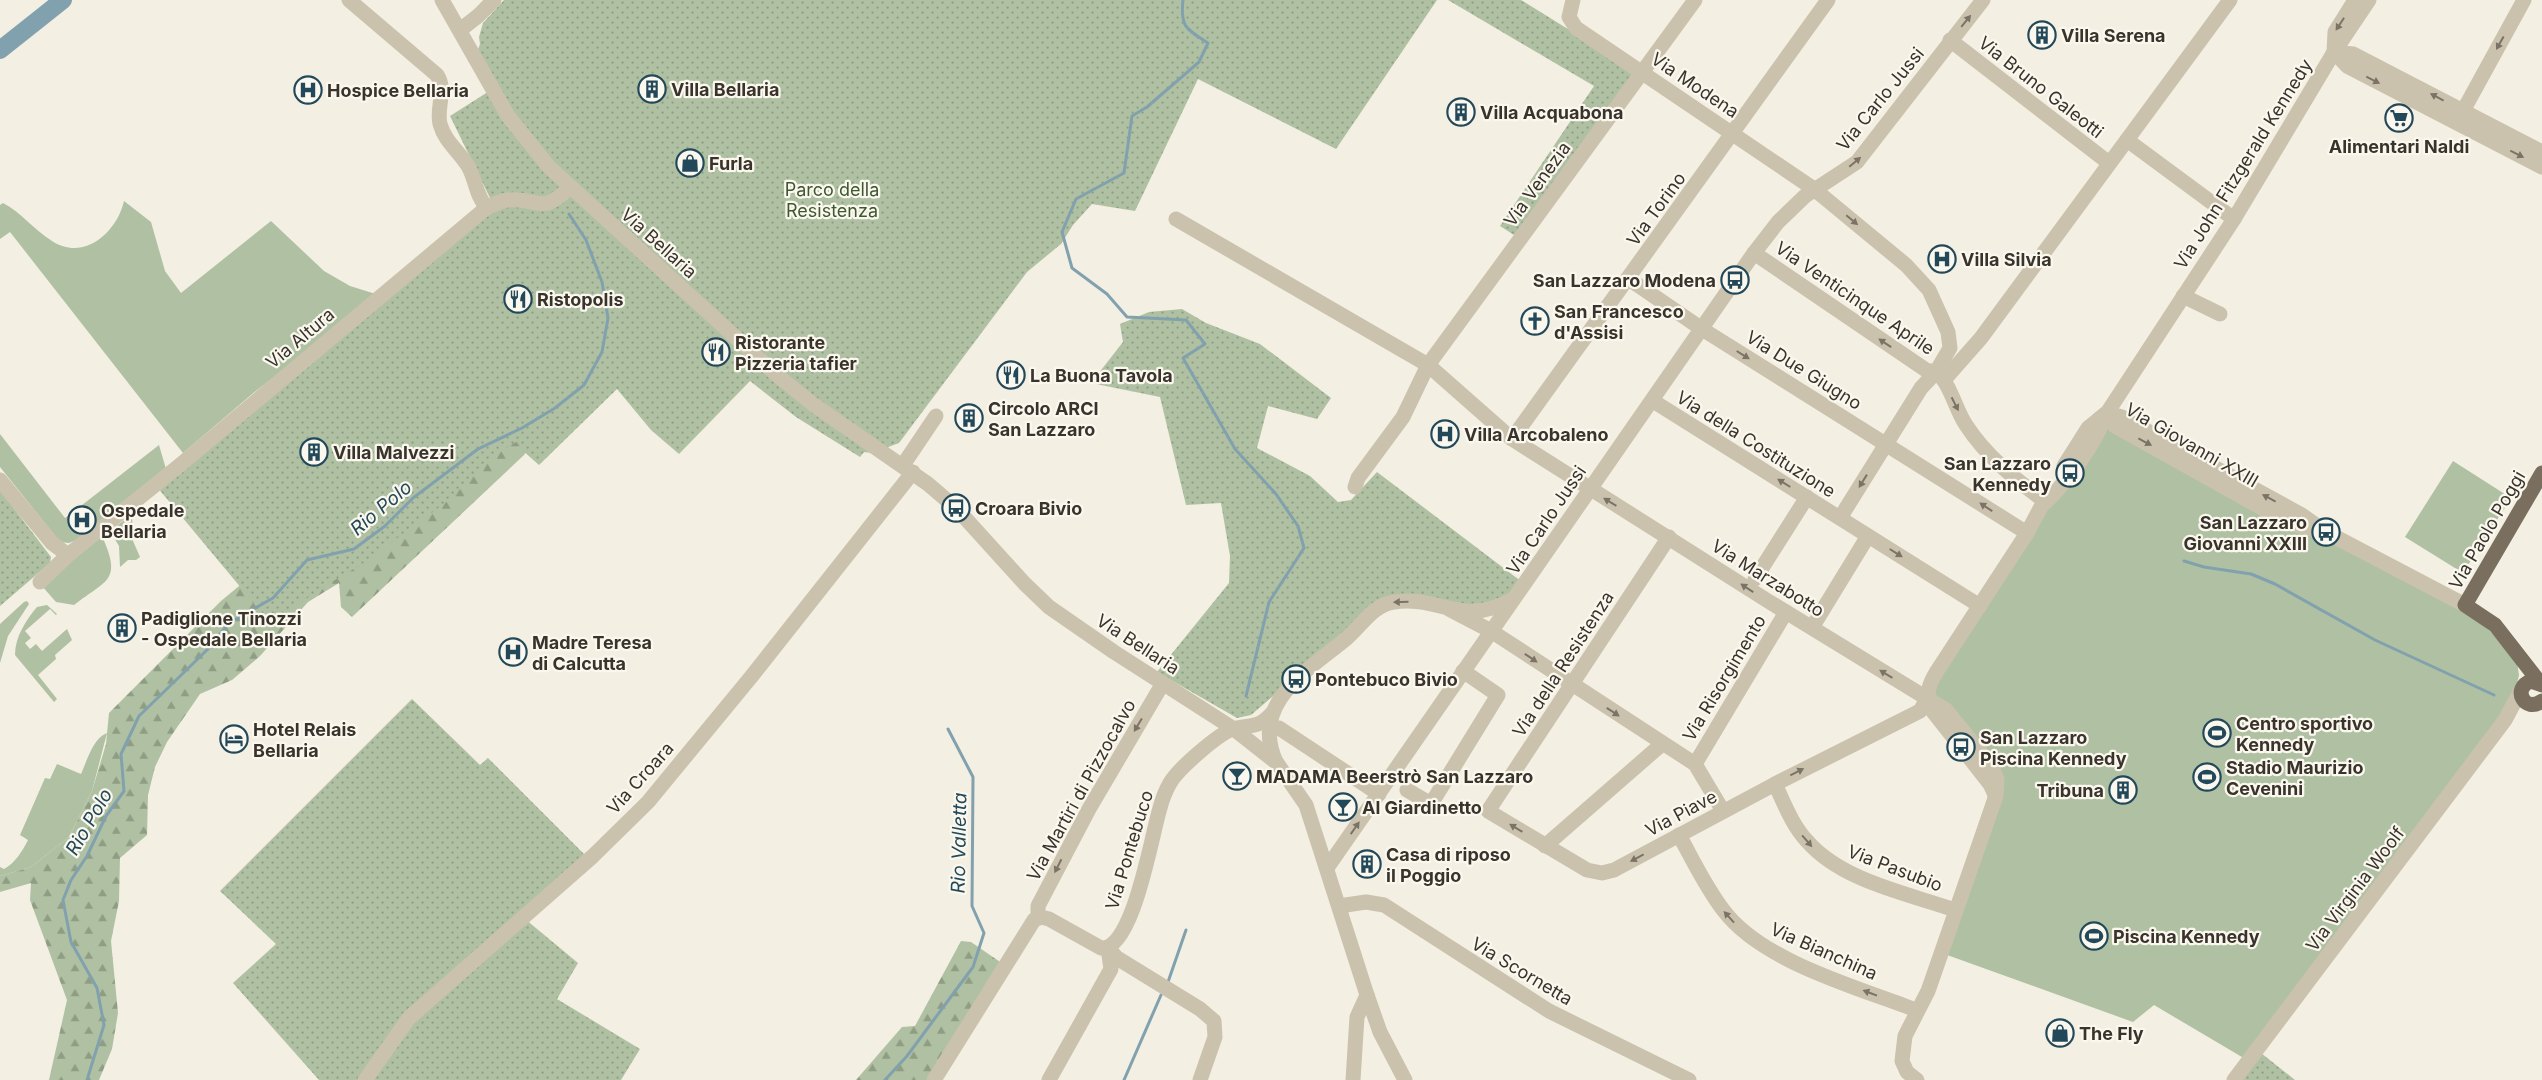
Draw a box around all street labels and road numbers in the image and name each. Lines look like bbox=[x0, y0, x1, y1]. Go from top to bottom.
street label: Via Bruno Galeotti bbox=[1974, 32, 2108, 142]
street label: Via Carlo Jussi bbox=[1832, 43, 1928, 155]
street label: Via Modena bbox=[1647, 48, 1743, 122]
street label: Via John Fitzgerald Kennedy bbox=[2170, 55, 2316, 273]
street label: Via Venezia bbox=[1499, 138, 1575, 230]
street label: Via Torino bbox=[1622, 168, 1690, 250]
street label: Via Bellaria bbox=[617, 204, 701, 282]
street label: Via Venticinque Aprile bbox=[1772, 237, 1938, 359]
street label: Via Altura bbox=[262, 303, 338, 373]
street label: Via Due Giugno bbox=[1742, 326, 1866, 414]
street label: Via della Costituzione bbox=[1673, 386, 1839, 502]
street label: Via Giovanni XXIII bbox=[2122, 398, 2262, 492]
street label: Via Carlo Jussi bbox=[1502, 462, 1590, 578]
street label: Via Paolo Poggi bbox=[2445, 467, 2529, 593]
street label: Via Marzabotto bbox=[1708, 535, 1828, 621]
street label: Via della Resistenza bbox=[1508, 587, 1618, 741]
street label: Via Bellaria bbox=[1093, 609, 1183, 679]
street label: Via Risorgimento bbox=[1678, 611, 1770, 745]
street label: Via Martiri di Pizzocalvo bbox=[1022, 696, 1140, 884]
street label: Via Croara bbox=[602, 738, 678, 818]
street label: Via Piave bbox=[1642, 785, 1720, 841]
street label: Via Pontebuco bbox=[1101, 788, 1157, 912]
street label: Via Virginia Woolf bbox=[2301, 822, 2409, 955]
street label: Via Pasubio bbox=[1845, 840, 1945, 896]
street label: Via Bianchina bbox=[1767, 918, 1881, 984]
street label: Via Scornetta bbox=[1468, 933, 1576, 1009]

